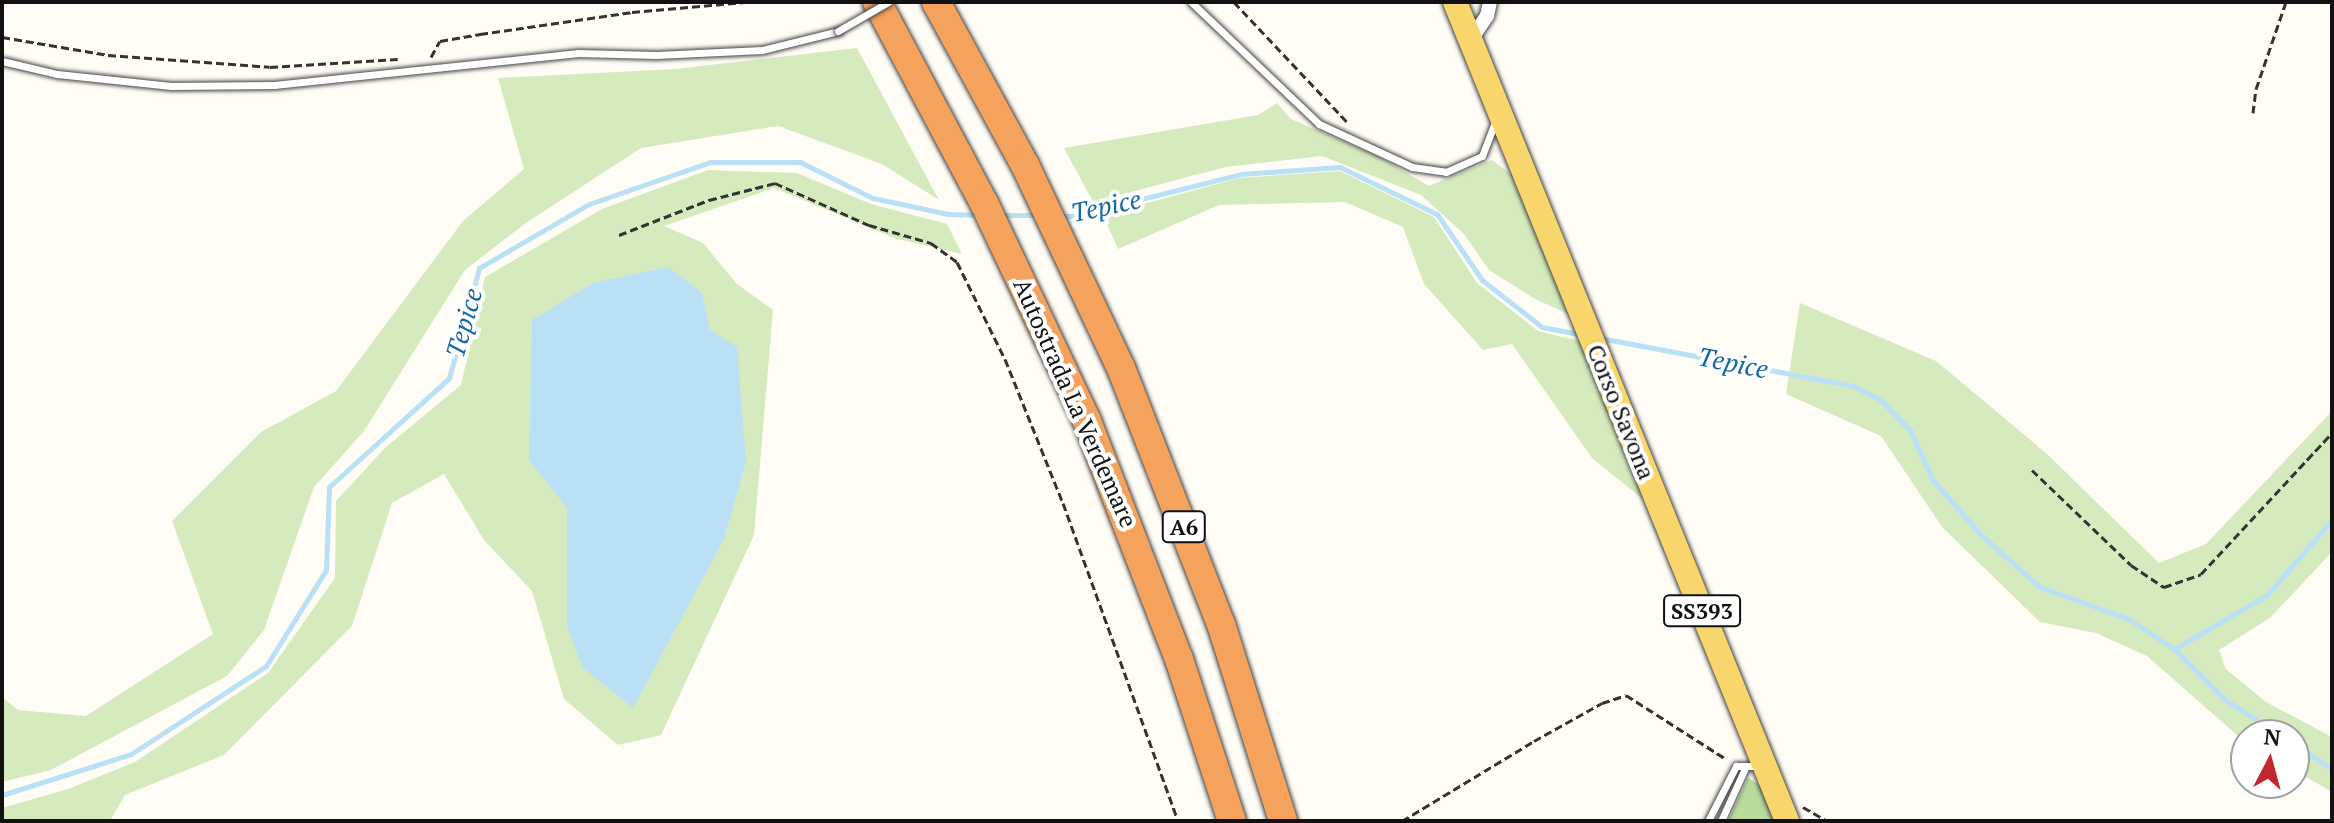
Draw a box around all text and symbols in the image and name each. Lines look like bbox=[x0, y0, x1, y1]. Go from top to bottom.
water label: Tepice bbox=[1068, 183, 1144, 229]
street label: Autostrada La Verdemare bbox=[1007, 274, 1143, 532]
water label: Tepice bbox=[439, 285, 489, 361]
street label: Corso Savona bbox=[1581, 340, 1661, 484]
water label: Tepice bbox=[1695, 341, 1771, 385]
road number: A6 bbox=[1160, 509, 1208, 545]
road number: SS393 bbox=[1662, 593, 1742, 629]
north arrow bbox=[2230, 719, 2310, 799]
text: N bbox=[2263, 721, 2282, 752]

